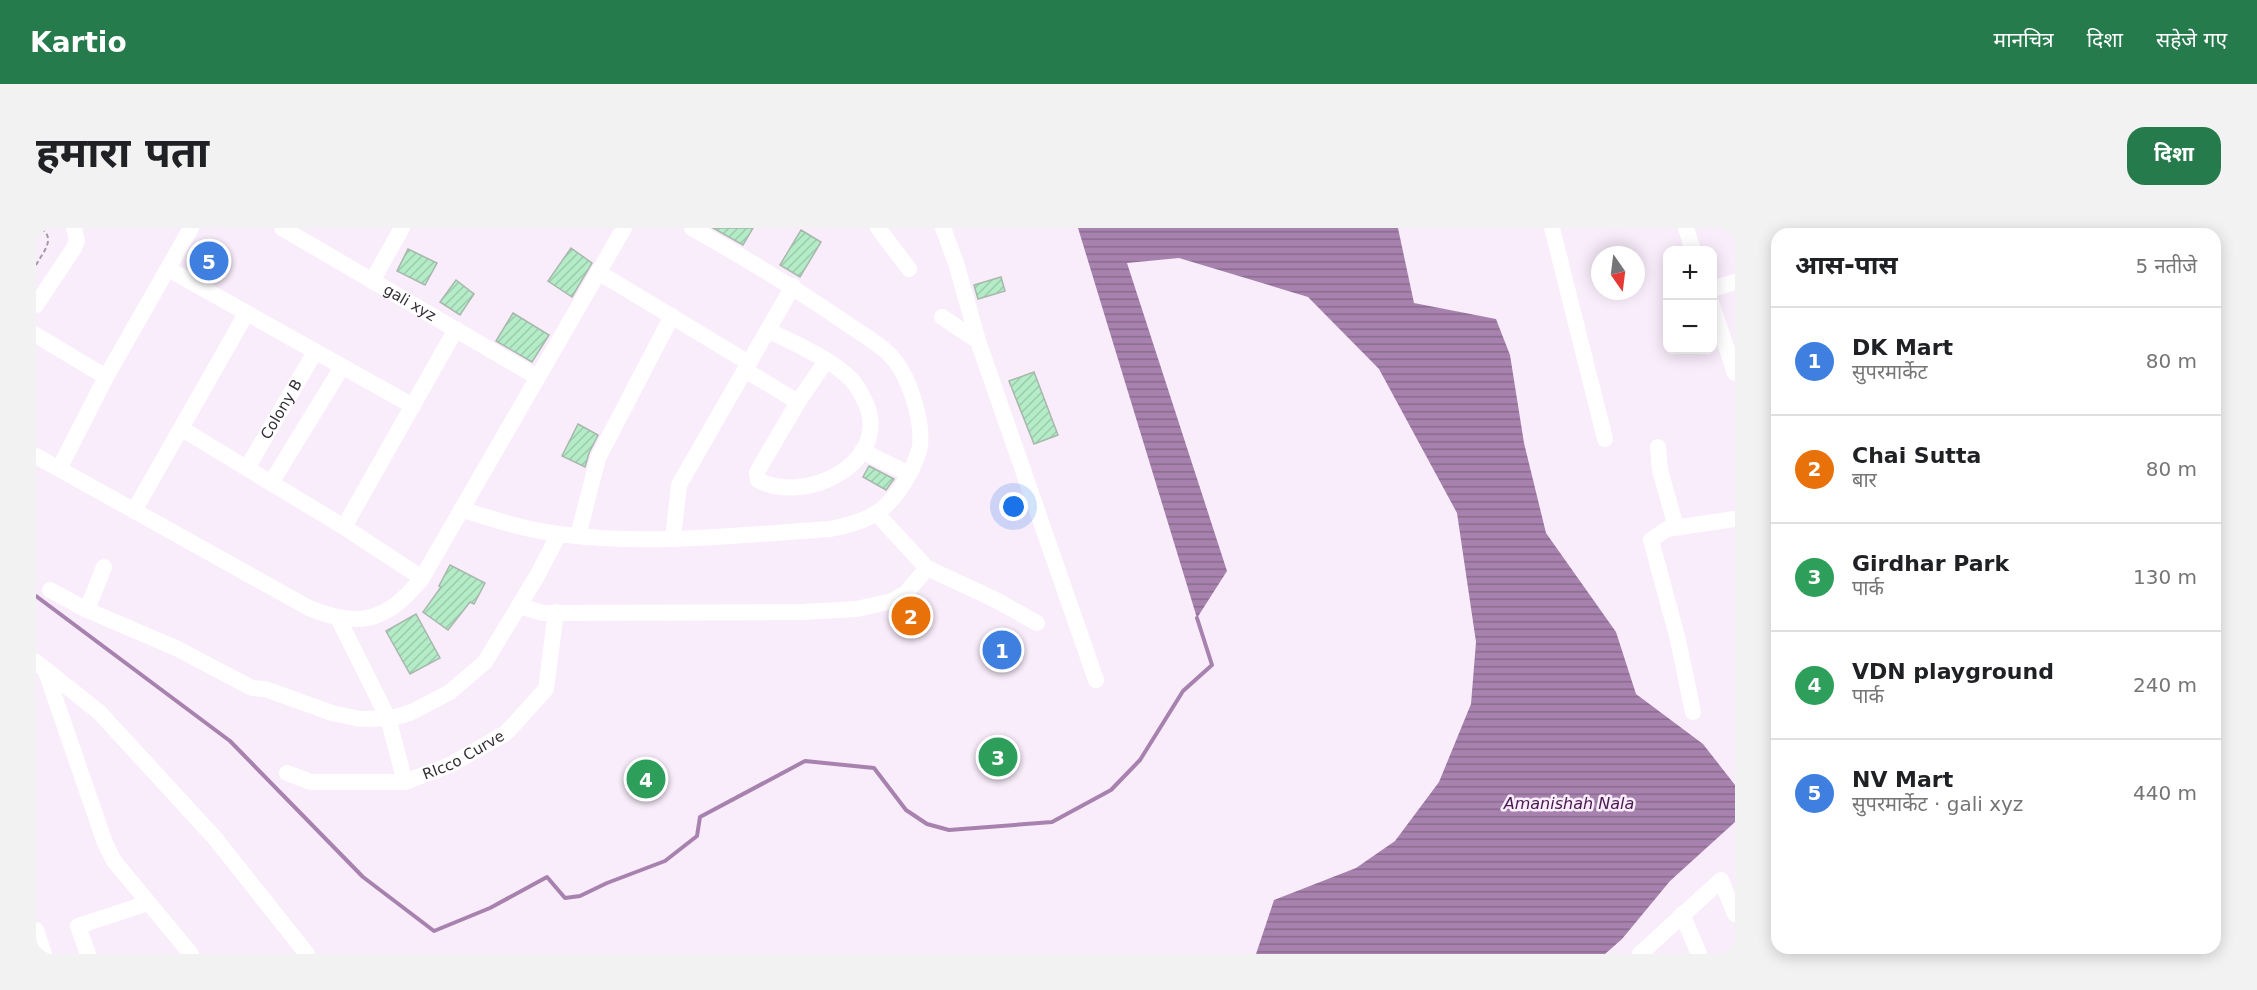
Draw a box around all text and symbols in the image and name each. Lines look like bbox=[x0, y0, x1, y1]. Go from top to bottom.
text: Kartio bbox=[30, 26, 127, 59]
text: मानचित्र bbox=[1994, 28, 2054, 52]
text: दिशा bbox=[2087, 28, 2123, 52]
text: सहेजे गए bbox=[2156, 28, 2227, 52]
button: दिशा bbox=[2127, 127, 2221, 185]
text: हमारा पता bbox=[36, 128, 209, 177]
pin: 5 bbox=[190, 238, 228, 284]
north arrow bbox=[1591, 246, 1645, 300]
map controls bbox=[1663, 246, 1717, 354]
button: + bbox=[1663, 246, 1717, 300]
text: आस-पास bbox=[1795, 250, 1898, 280]
text: 5 नतीजे bbox=[2135, 254, 2197, 278]
street label: gali xyz bbox=[380, 280, 439, 325]
button: − bbox=[1663, 300, 1717, 354]
text: DK Mart bbox=[1852, 335, 1953, 360]
text: 1 bbox=[1808, 349, 1821, 373]
text: 80 m bbox=[2146, 349, 2197, 373]
text: सुपरमार्केट bbox=[1852, 360, 1928, 384]
street label: Colony B bbox=[257, 376, 306, 443]
text: Chai Sutta bbox=[1852, 443, 1981, 468]
text: 2 bbox=[1808, 457, 1821, 481]
text: 80 m bbox=[2146, 457, 2197, 481]
text: बार bbox=[1852, 468, 1877, 492]
your location bbox=[999, 492, 1028, 521]
text: Girdhar Park bbox=[1852, 551, 2009, 576]
text: 3 bbox=[1808, 565, 1821, 589]
text: 130 m bbox=[2133, 565, 2197, 589]
text: पार्क bbox=[1852, 576, 1884, 600]
pin: 2 bbox=[892, 594, 930, 638]
pin: 1 bbox=[982, 628, 1022, 672]
text: VDN playground bbox=[1852, 659, 2054, 684]
text: 4 bbox=[1808, 673, 1821, 697]
text: 240 m bbox=[2133, 673, 2197, 697]
text: पार्क bbox=[1852, 684, 1884, 708]
street label: RIcco Curve bbox=[420, 727, 508, 784]
pin: 3 bbox=[978, 734, 1018, 780]
pin: 4 bbox=[626, 756, 666, 802]
text: NV Mart bbox=[1852, 767, 1953, 792]
text: 5 bbox=[1808, 781, 1821, 805]
text: 440 m bbox=[2133, 781, 2197, 805]
text: सुपरमार्केट · gali xyz bbox=[1852, 792, 2023, 816]
water label: Amanishah Nala bbox=[1503, 794, 1634, 813]

